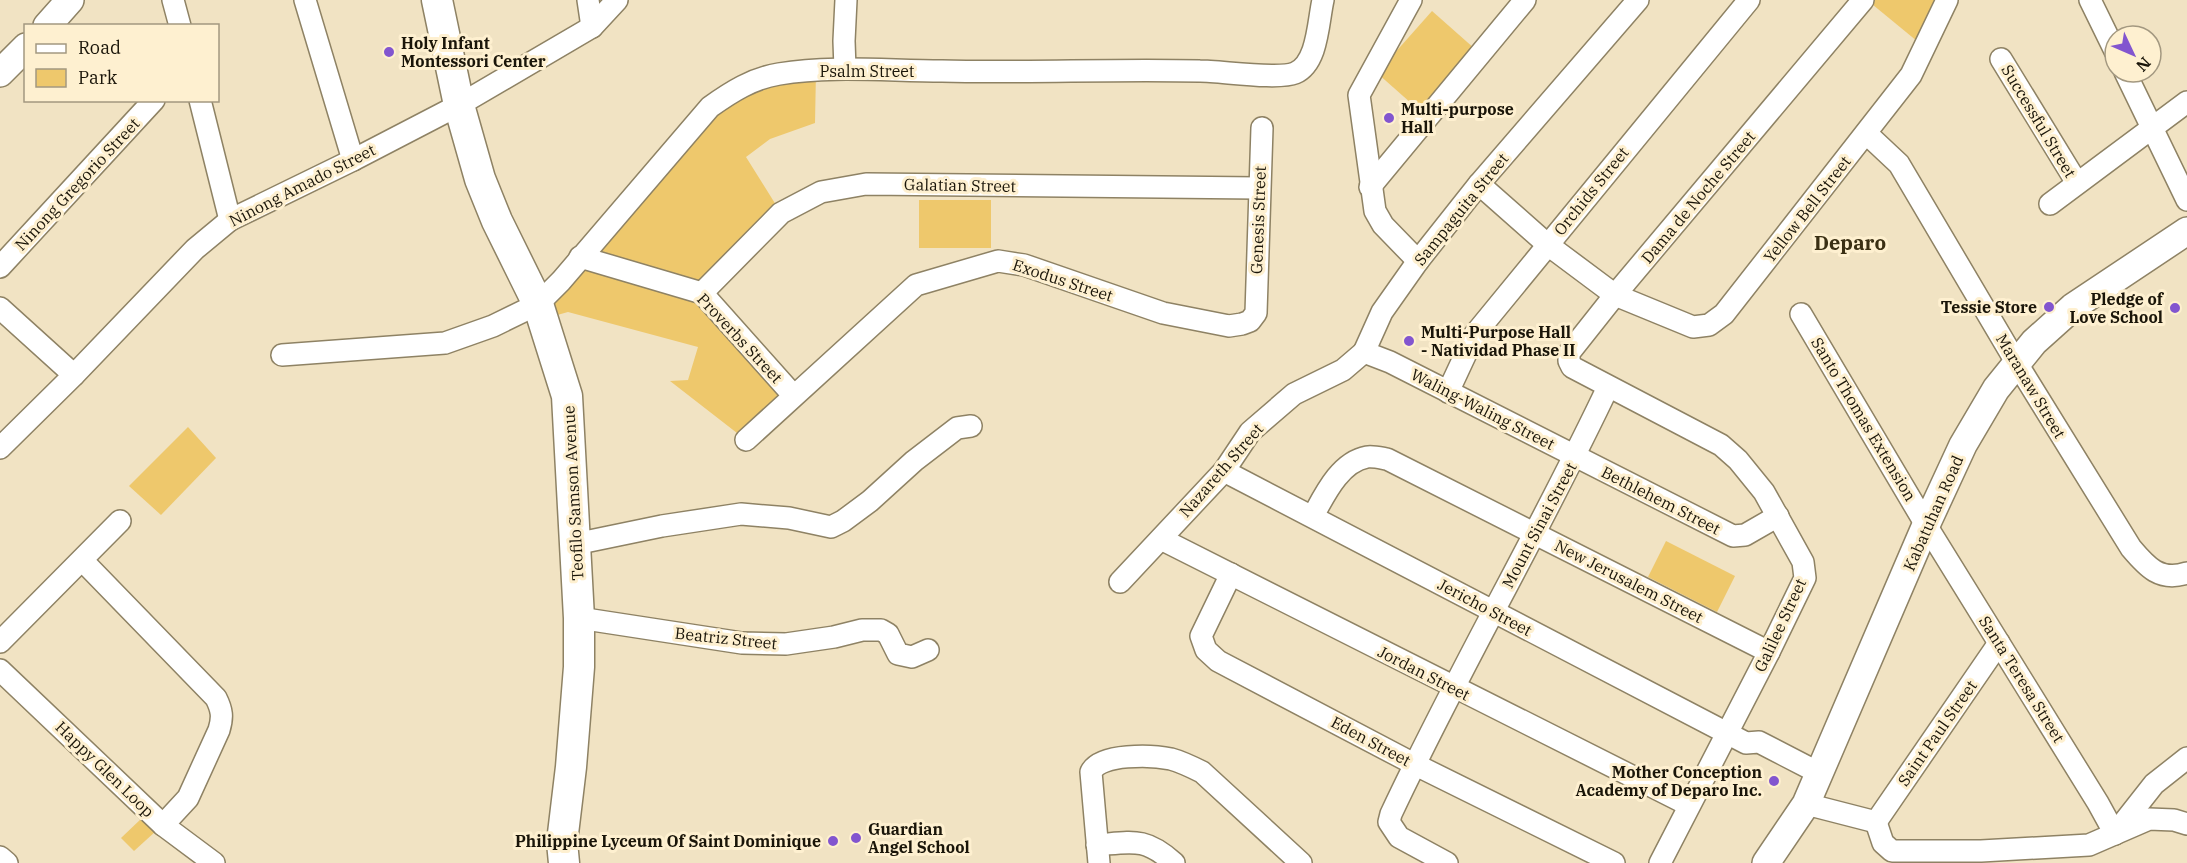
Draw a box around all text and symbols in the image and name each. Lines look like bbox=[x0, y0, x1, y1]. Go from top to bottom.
legend bbox=[24, 24, 219, 102]
north arrow bbox=[2103, 24, 2163, 84]
place label: Holy Infant Montessori Center bbox=[401, 33, 546, 71]
text: Road bbox=[78, 36, 121, 59]
marker: Holy Infant Montessori Center bbox=[382, 45, 396, 59]
text: N bbox=[2132, 53, 2155, 76]
street label: Psalm Street bbox=[820, 61, 915, 81]
street label: Successful Street bbox=[1997, 61, 2081, 181]
text: Park bbox=[78, 66, 118, 89]
place label: Multi-purpose Hall bbox=[1401, 99, 1514, 137]
marker: Multi-purpose Hall bbox=[1382, 111, 1396, 125]
street label: Ninong Gregorio Street bbox=[10, 113, 144, 254]
street label: Dama de Noche Street bbox=[1637, 126, 1759, 267]
street label: Ninong Amado Street bbox=[225, 139, 379, 231]
street label: Orchids Street bbox=[1549, 142, 1633, 239]
street label: Sampaguita Street bbox=[1410, 149, 1513, 269]
street label: Yellow Bell Street bbox=[1759, 151, 1855, 266]
street label: Genesis Street bbox=[1246, 165, 1270, 274]
street label: Galatian Street bbox=[904, 174, 1017, 196]
district label: Deparo bbox=[1814, 229, 1886, 256]
street label: Exodus Street bbox=[1010, 254, 1116, 306]
street label: Proverbs Street bbox=[693, 289, 787, 387]
place label: Pledge of Love School bbox=[2069, 289, 2165, 327]
place label: Tessie Store bbox=[1941, 297, 2037, 317]
marker: Tessie Store bbox=[2042, 300, 2056, 314]
marker: Pledge of Love School bbox=[2168, 301, 2182, 315]
place label: Multi-Purpose Hall - Natividad Phase II bbox=[1421, 322, 1575, 360]
street label: Maranaw Street bbox=[1992, 330, 2070, 442]
street label: Santo Thomas Extension bbox=[1807, 333, 1921, 505]
marker: Multi-Purpose Hall - Natividad Phase II bbox=[1402, 334, 1416, 348]
street label: Waling-Waling Street bbox=[1408, 364, 1559, 454]
street label: Teofilo Samson Avenue bbox=[558, 405, 588, 581]
street label: Nazareth Street bbox=[1175, 419, 1267, 521]
street label: Kabatuhan Road bbox=[1899, 452, 1968, 574]
street label: Mount Sinai Street bbox=[1497, 458, 1581, 591]
street label: Bethlehem Street bbox=[1598, 461, 1724, 539]
street label: New Jerusalem Street bbox=[1551, 535, 1707, 627]
street label: Jericho Street bbox=[1434, 574, 1536, 640]
street label: Galilee Street bbox=[1750, 575, 1811, 675]
street label: Santa Teresa Street bbox=[1975, 612, 2069, 746]
street label: Beatriz Street bbox=[674, 623, 778, 653]
street label: Jordan Street bbox=[1375, 641, 1474, 705]
street label: Saint Paul Street bbox=[1893, 676, 1981, 790]
street label: Eden Street bbox=[1328, 712, 1415, 770]
street label: Happy Glen Loop bbox=[51, 717, 159, 821]
place label: Mother Conception Academy of Deparo Inc. bbox=[1576, 762, 1762, 800]
marker: Mother Conception Academy of Deparo Inc. bbox=[1767, 774, 1781, 788]
place label: Guardian Angel School bbox=[868, 819, 970, 857]
place label: Philippine Lyceum Of Saint Dominique bbox=[515, 831, 821, 851]
marker: Guardian Angel School bbox=[849, 831, 863, 845]
marker: Philippine Lyceum Of Saint Dominique bbox=[826, 834, 840, 848]

